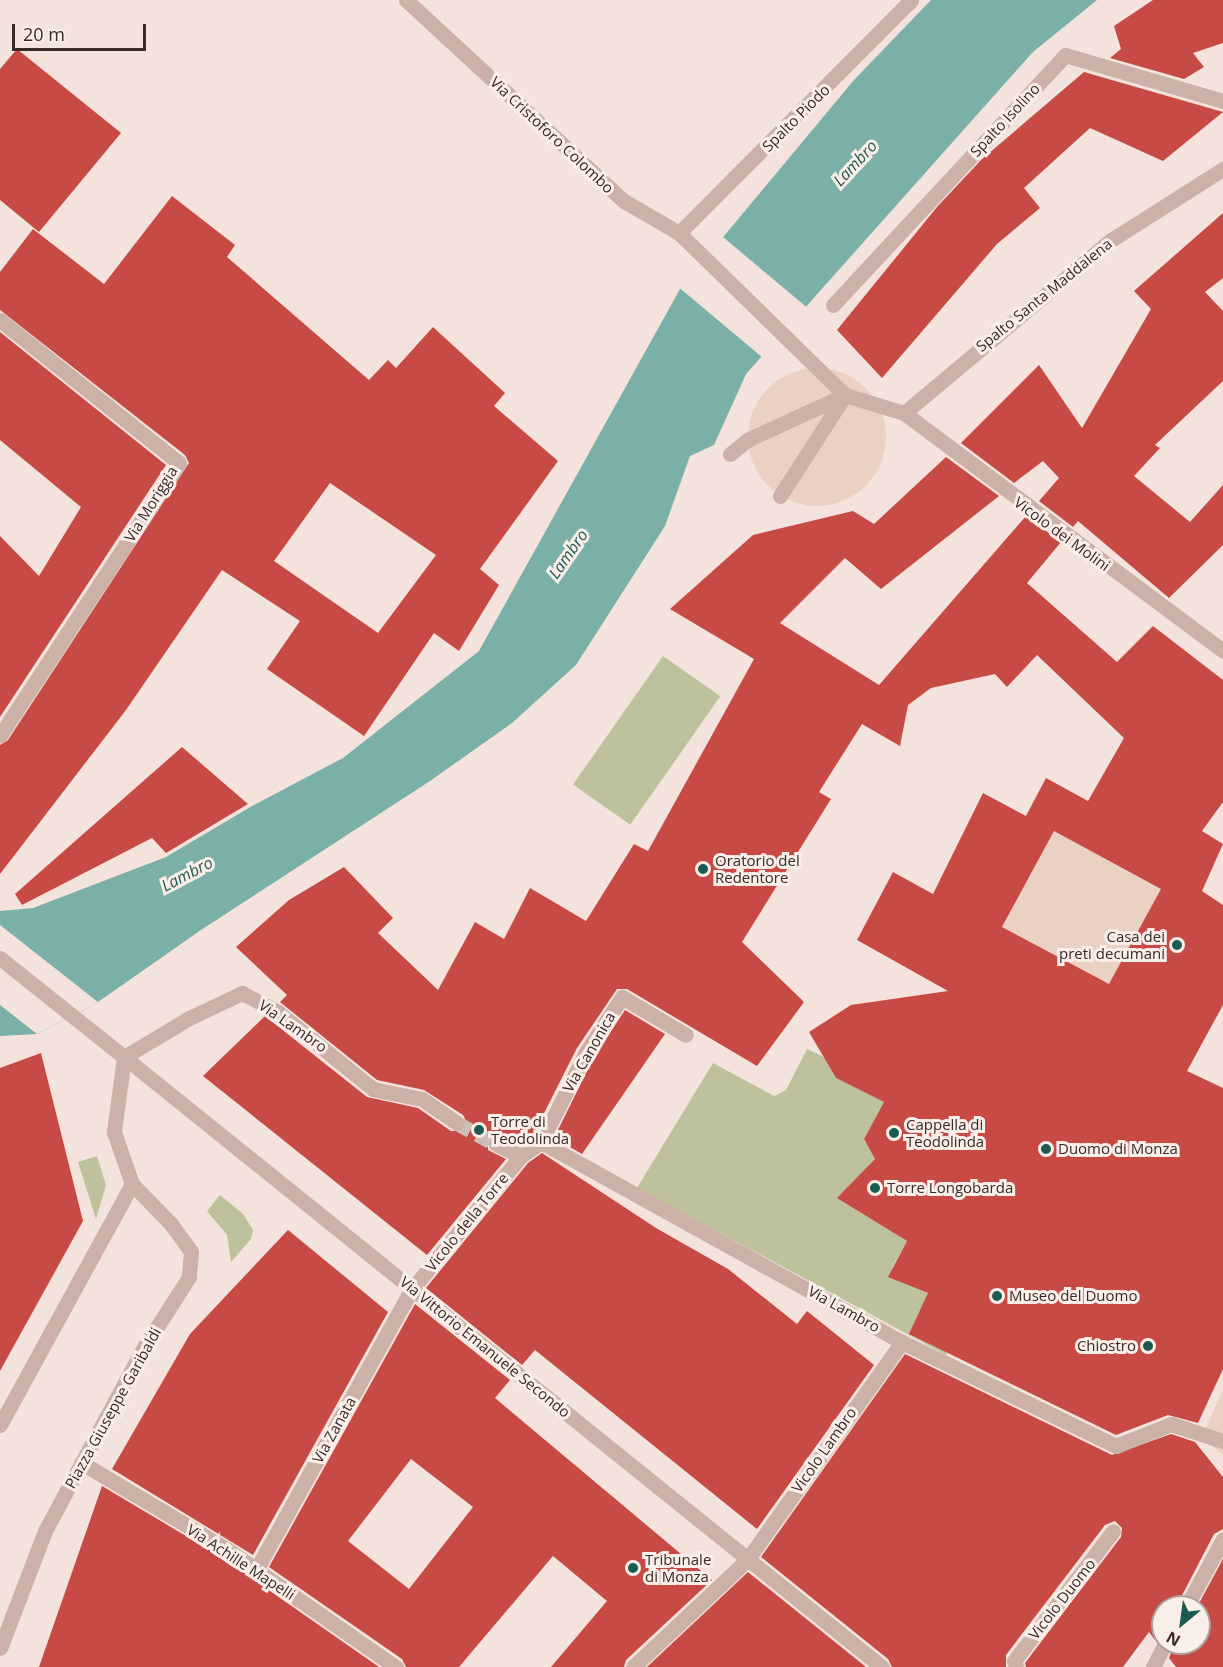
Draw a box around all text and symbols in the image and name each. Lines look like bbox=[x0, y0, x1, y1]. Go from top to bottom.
scale bar bbox=[15, 12, 148, 50]
text: 20 m bbox=[23, 22, 65, 46]
street label: Via Cristoforo Colombo bbox=[487, 73, 617, 197]
street label: Spalto Isolino bbox=[966, 80, 1044, 160]
street label: Spalto Piodo bbox=[759, 81, 833, 155]
water label: Lambro bbox=[829, 136, 881, 190]
street label: Spalto Santa Maddalena bbox=[973, 235, 1115, 355]
street label: Via Moriggia bbox=[121, 463, 181, 545]
street label: Vicolo dei Molini bbox=[1011, 493, 1113, 575]
water label: Lambro bbox=[544, 526, 592, 582]
place label: Oratorio del Redentore bbox=[715, 851, 800, 886]
water label: Lambro bbox=[158, 853, 216, 895]
marker: Oratorio del Redentore bbox=[696, 862, 710, 876]
place label: Casa dei preti decumani bbox=[1059, 927, 1165, 962]
marker: Casa dei preti decumani bbox=[1170, 938, 1184, 952]
street label: Via Lambro bbox=[255, 996, 331, 1056]
street label: Via Canonica bbox=[559, 1009, 619, 1095]
place label: Torre di Teodolinda bbox=[491, 1112, 569, 1147]
place label: Cappella di Teodolinda bbox=[906, 1115, 984, 1150]
marker: Torre di Teodolinda bbox=[472, 1123, 486, 1137]
marker: Cappella di Teodolinda bbox=[887, 1126, 901, 1140]
place label: Duomo di Monza bbox=[1058, 1140, 1178, 1158]
marker: Duomo di Monza bbox=[1039, 1142, 1053, 1156]
street label: Vicolo della Torre bbox=[422, 1169, 512, 1275]
place label: Torre Longobarda bbox=[887, 1179, 1013, 1197]
marker: Torre Longobarda bbox=[868, 1181, 882, 1195]
street label: Via Vittorio Emanuele Secondo bbox=[396, 1273, 574, 1421]
street label: Via Lambro bbox=[805, 1282, 883, 1336]
place label: Museo del Duomo bbox=[1009, 1287, 1137, 1305]
marker: Museo del Duomo bbox=[990, 1289, 1004, 1303]
street label: Piazza Giuseppe Garibaldi bbox=[61, 1324, 165, 1492]
place label: Chiostro bbox=[1077, 1337, 1136, 1355]
marker: Chiostro bbox=[1141, 1339, 1155, 1353]
street label: Via Zanata bbox=[308, 1394, 360, 1466]
street label: Vicolo Lambro bbox=[788, 1404, 860, 1496]
street label: Via Achille Mapelli bbox=[184, 1520, 298, 1604]
place label: Tribunale di Monza bbox=[645, 1550, 711, 1585]
street label: Vicolo Duomo bbox=[1025, 1555, 1099, 1643]
marker: Tribunale di Monza bbox=[626, 1561, 640, 1575]
north arrow bbox=[1151, 1595, 1211, 1655]
text: N bbox=[1162, 1626, 1184, 1652]

